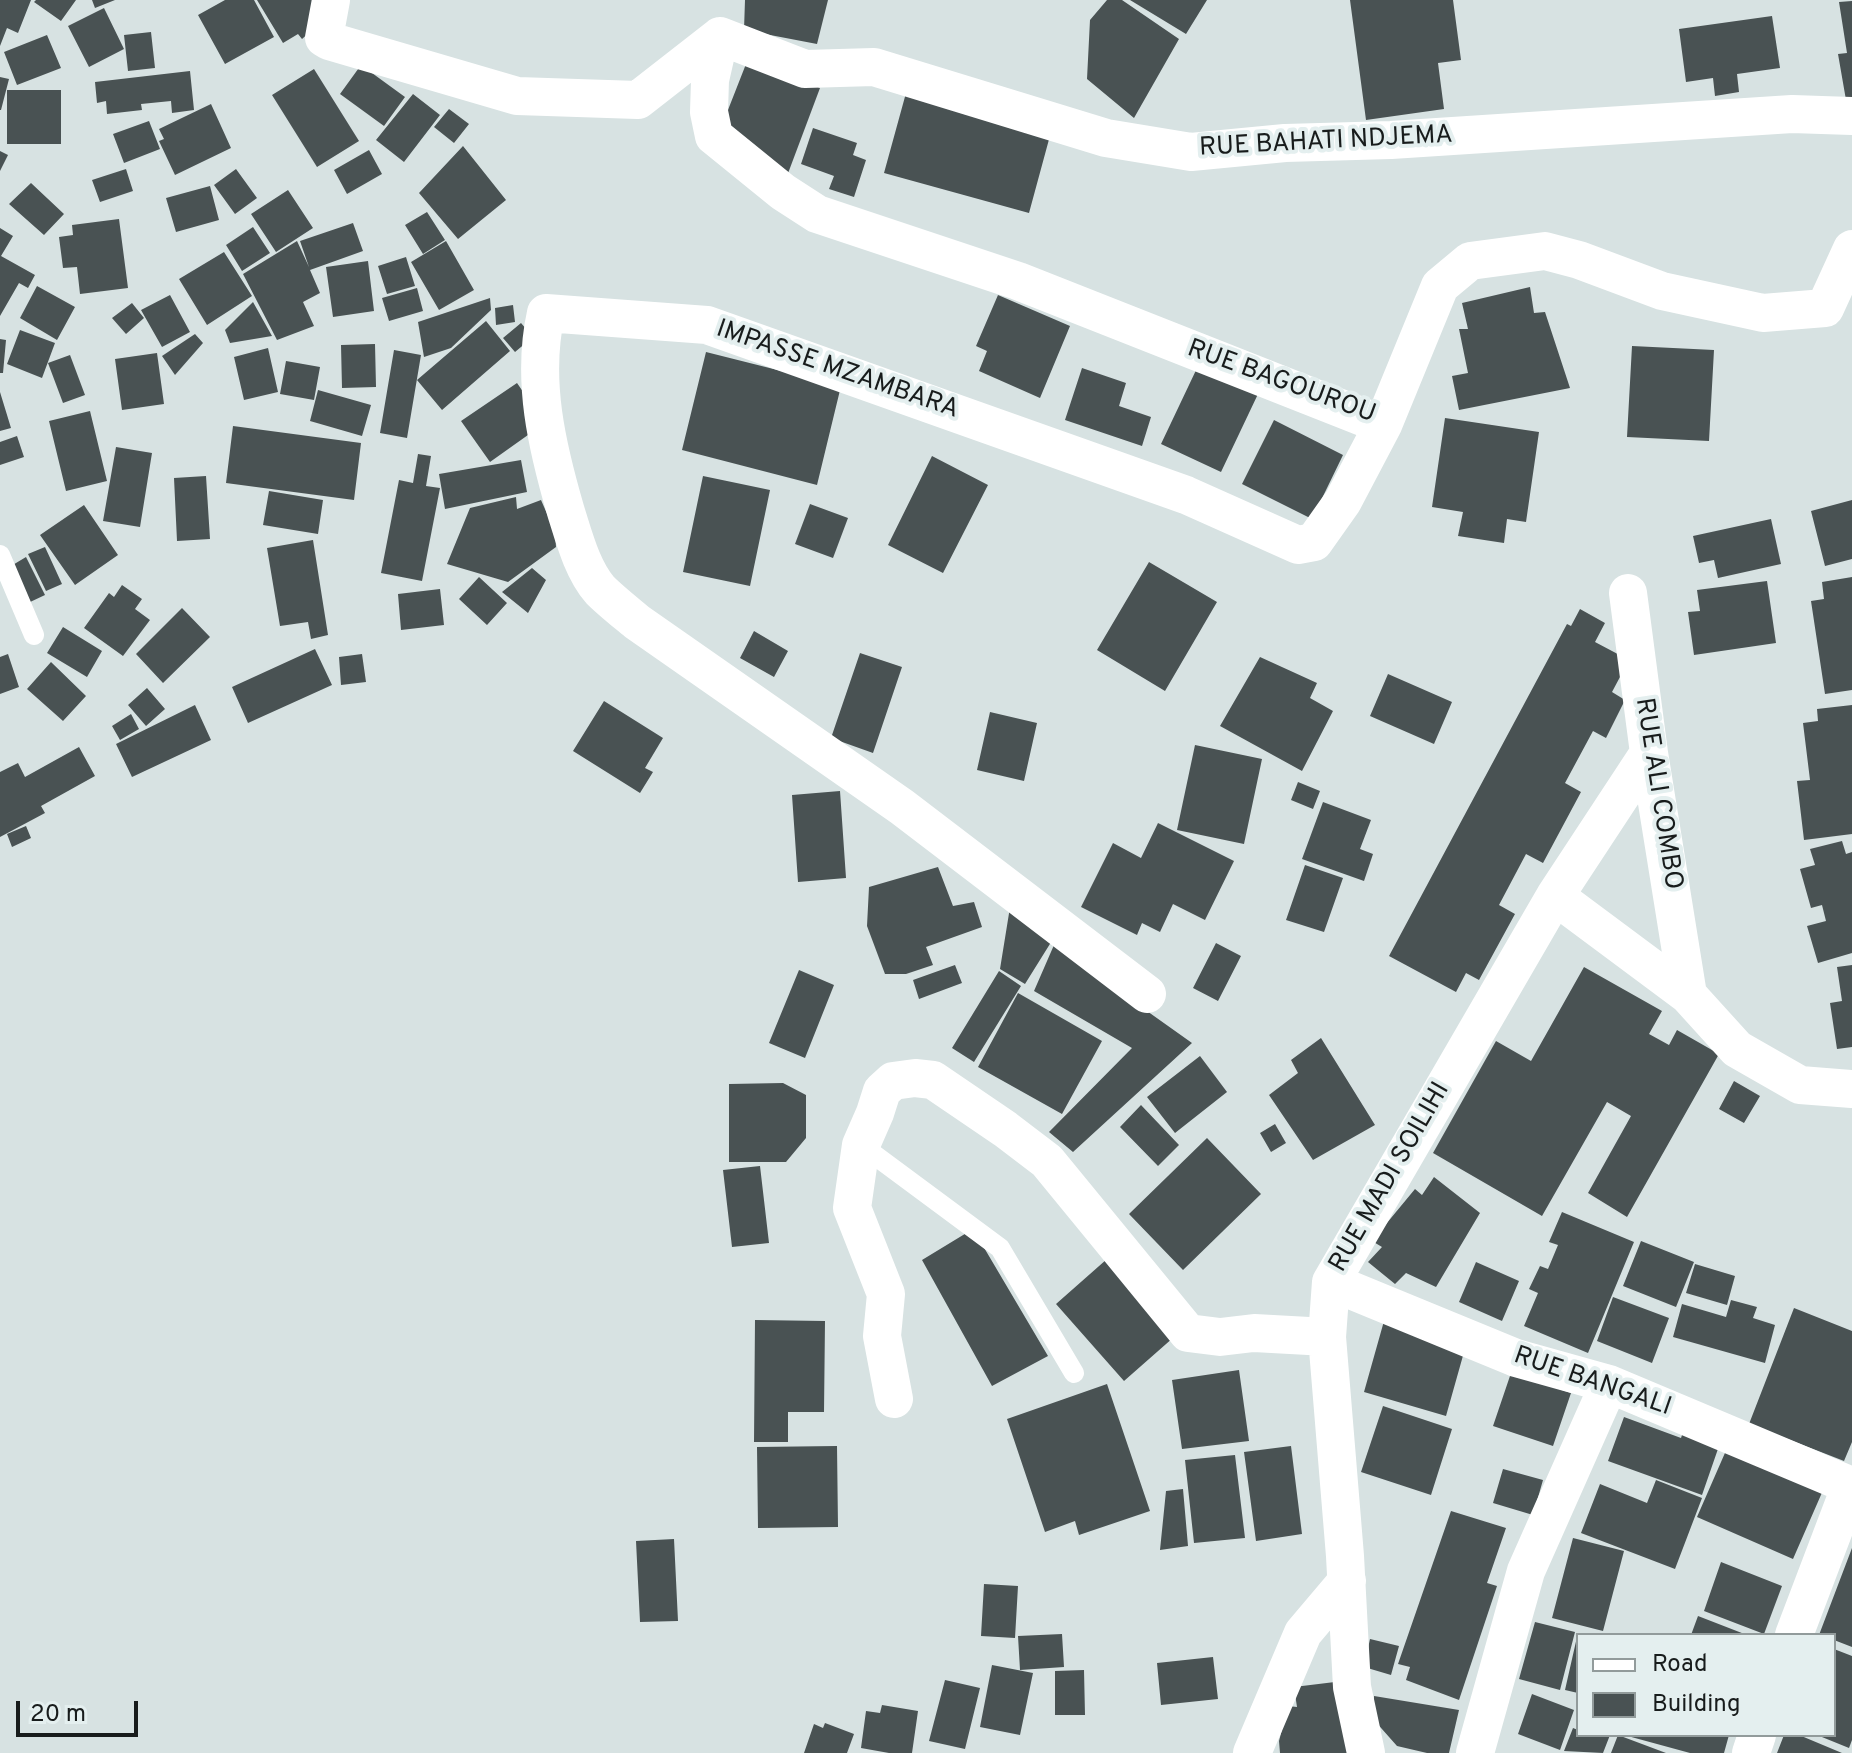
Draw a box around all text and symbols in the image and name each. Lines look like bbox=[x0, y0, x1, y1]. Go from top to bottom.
street label: RUE BAHATI NDJEMA bbox=[1198, 121, 1454, 165]
street label: IMPASSE MZAMBARA bbox=[712, 315, 962, 427]
street label: RUE BAGOUROU bbox=[1182, 334, 1380, 432]
street label: RUE ALI COMBO bbox=[1626, 696, 1688, 892]
street label: RUE MADI SOILIHI bbox=[1324, 1077, 1458, 1279]
street label: RUE BANGALI bbox=[1509, 1341, 1675, 1425]
legend bbox=[1576, 1633, 1836, 1737]
text: Road bbox=[1652, 1650, 1708, 1680]
scale bar bbox=[20, 1685, 142, 1735]
text: Building bbox=[1652, 1690, 1741, 1720]
text: 20 m bbox=[30, 1700, 86, 1730]

